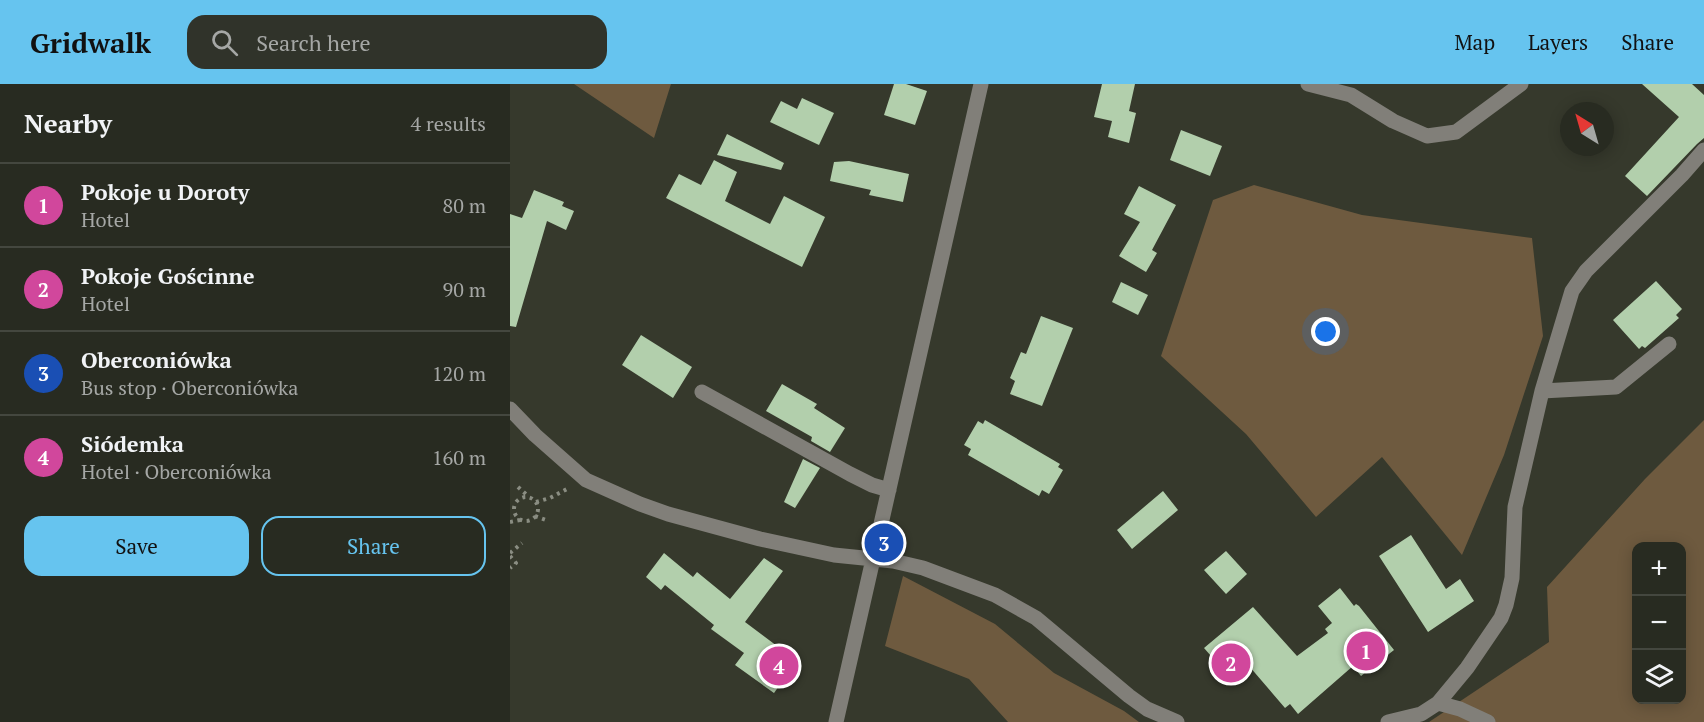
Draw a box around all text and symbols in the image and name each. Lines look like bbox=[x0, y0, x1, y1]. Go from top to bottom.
search box bbox=[187, 15, 607, 69]
text: Gridwalk bbox=[30, 24, 151, 61]
icon: search bbox=[208, 26, 241, 59]
text: Search here bbox=[256, 28, 371, 57]
text: Map bbox=[1454, 28, 1495, 56]
text: Layers bbox=[1528, 28, 1588, 56]
text: Share bbox=[1621, 28, 1674, 56]
north arrow bbox=[1560, 102, 1614, 156]
text: Nearby bbox=[24, 106, 112, 140]
text: 4 results bbox=[411, 110, 486, 137]
text: Pokoje u Doroty bbox=[81, 177, 249, 206]
text: 1 bbox=[38, 192, 49, 219]
text: 80 m bbox=[443, 192, 486, 219]
text: Hotel bbox=[81, 206, 130, 233]
text: Pokoje Gościnne bbox=[81, 261, 255, 290]
text: 2 bbox=[38, 276, 49, 303]
text: 90 m bbox=[443, 276, 486, 303]
text: Hotel bbox=[81, 290, 130, 317]
your location bbox=[1311, 317, 1340, 346]
text: Oberconiówka bbox=[81, 345, 232, 374]
text: 3 bbox=[38, 360, 49, 387]
text: 120 m bbox=[432, 360, 486, 387]
text: Bus stop · Oberconiówka bbox=[81, 374, 298, 401]
text: Siódemka bbox=[81, 429, 184, 458]
text: 4 bbox=[38, 444, 49, 471]
text: 160 m bbox=[432, 444, 486, 471]
text: Hotel · Oberconiówka bbox=[81, 458, 272, 485]
button: Save bbox=[24, 516, 249, 576]
button: Share bbox=[261, 516, 486, 576]
pin: 3 bbox=[864, 520, 904, 566]
map controls bbox=[1632, 542, 1686, 704]
button: + bbox=[1632, 542, 1686, 596]
button: − bbox=[1632, 596, 1686, 650]
pin: 1 bbox=[1346, 628, 1386, 674]
pin: 2 bbox=[1212, 640, 1250, 686]
pin: 4 bbox=[760, 644, 798, 688]
button: layers bbox=[1632, 650, 1686, 704]

